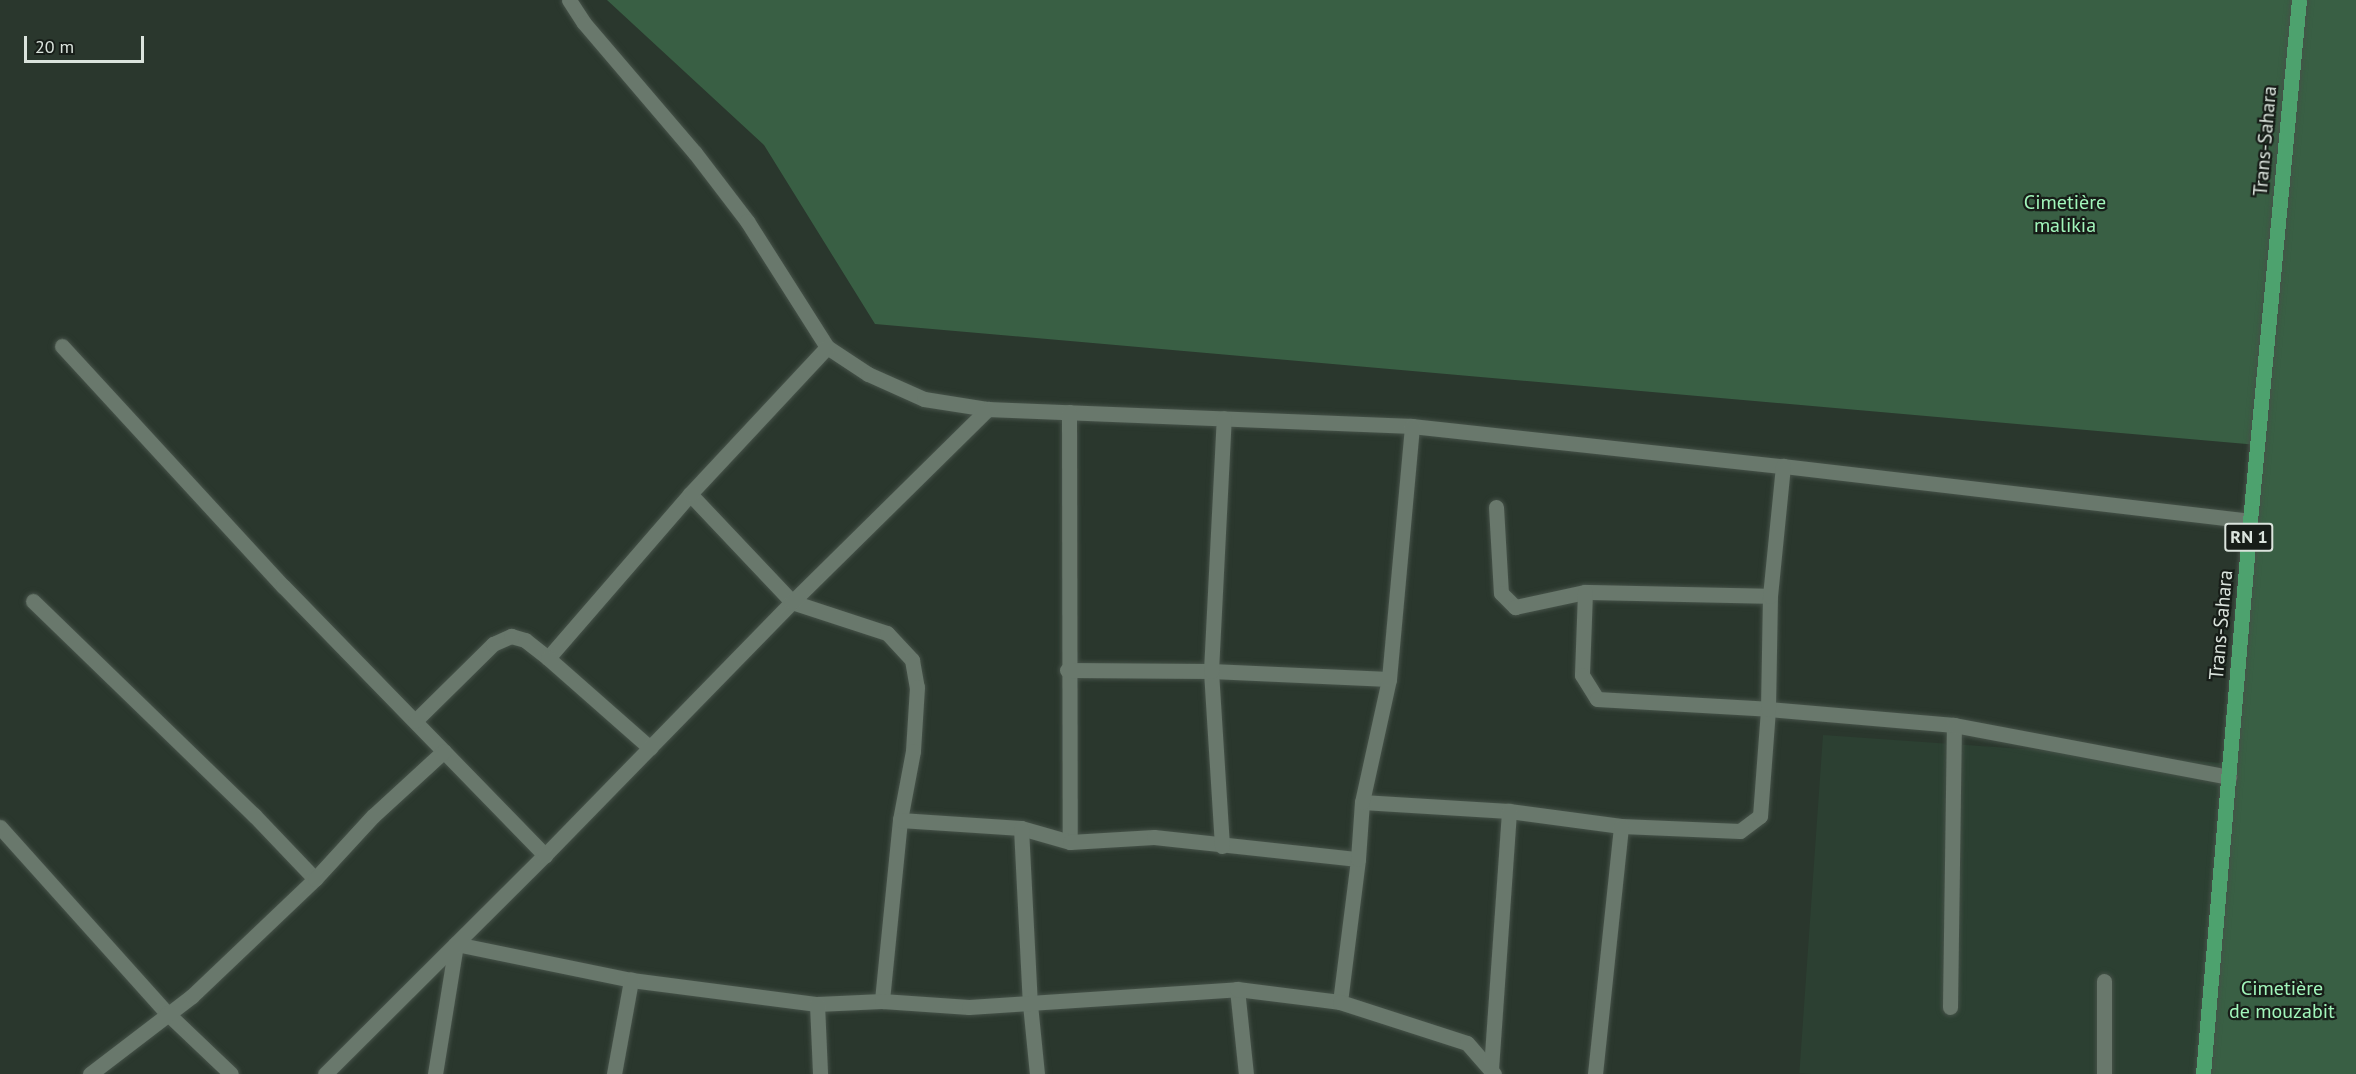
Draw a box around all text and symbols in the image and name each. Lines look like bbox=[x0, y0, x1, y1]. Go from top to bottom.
scale bar bbox=[27, 24, 147, 62]
text: 20 m bbox=[35, 35, 74, 58]
street label: Trans-Sahara bbox=[2248, 85, 2282, 197]
park label: Cimetière malikia bbox=[2024, 190, 2106, 237]
road number: RN 1 bbox=[2224, 522, 2274, 552]
street label: Trans-Sahara bbox=[2204, 569, 2238, 681]
park label: Cimetière de mouzabit bbox=[2229, 976, 2335, 1023]

